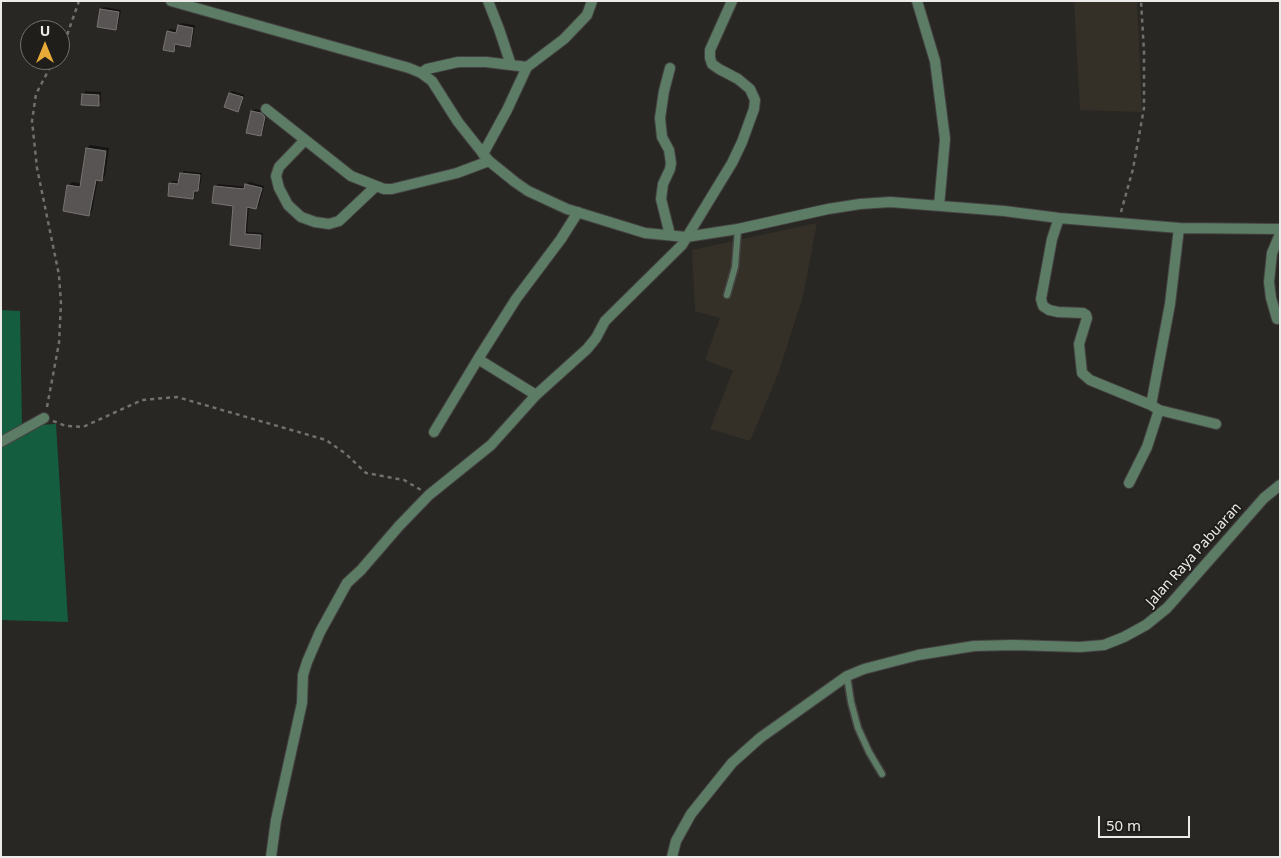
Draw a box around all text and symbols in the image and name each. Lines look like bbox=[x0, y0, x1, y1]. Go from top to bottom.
north arrow bbox=[20, 20, 70, 70]
text: U bbox=[40, 21, 50, 40]
street label: Jalan Raya Pabuaran bbox=[1143, 500, 1245, 610]
scale bar bbox=[1101, 806, 1194, 838]
text: 50 m bbox=[1106, 815, 1141, 835]

